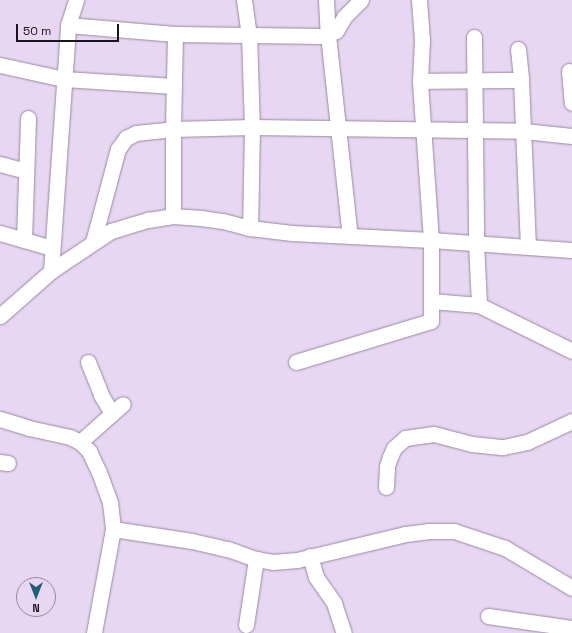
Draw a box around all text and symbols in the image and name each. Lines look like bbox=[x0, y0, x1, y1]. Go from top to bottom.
scale bar bbox=[18, 16, 121, 42]
text: 50 m bbox=[23, 23, 51, 39]
north arrow bbox=[16, 577, 56, 617]
text: N bbox=[32, 601, 40, 615]

